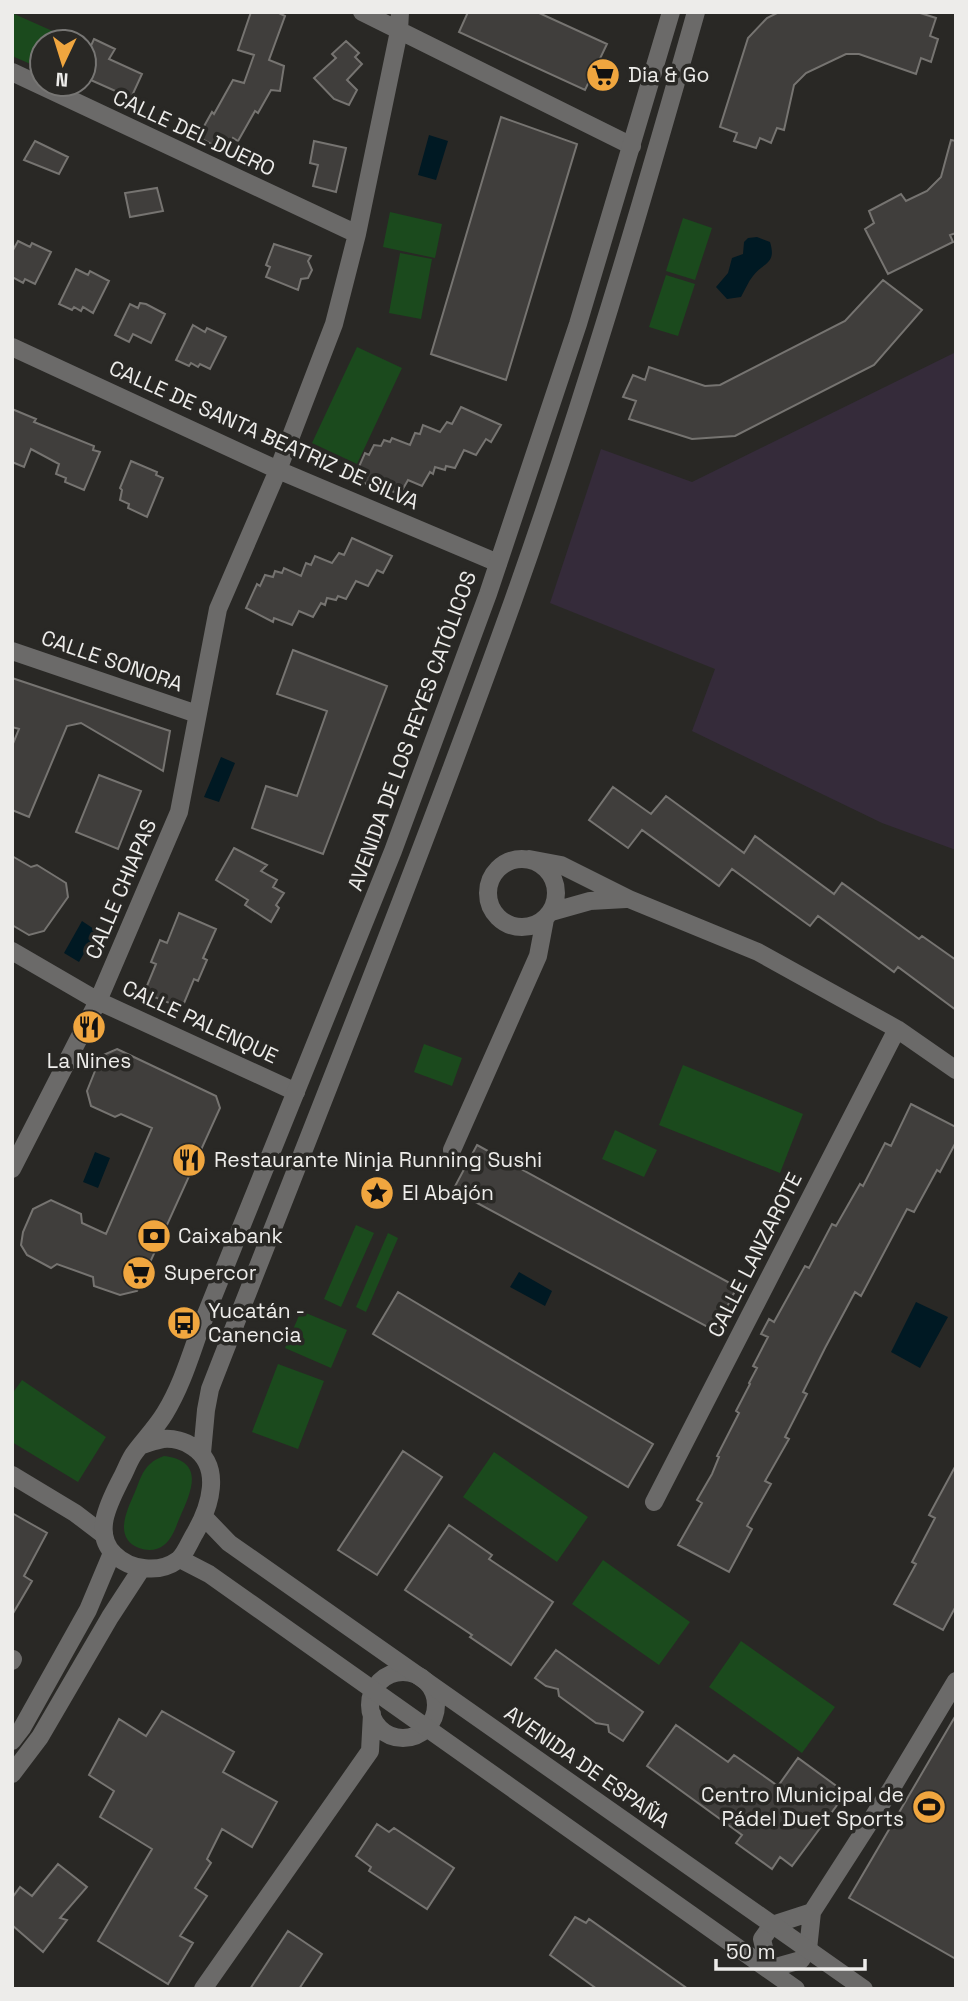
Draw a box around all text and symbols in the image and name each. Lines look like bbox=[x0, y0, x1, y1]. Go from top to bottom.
north arrow bbox=[28, 28, 98, 98]
supermarket icon: Dia & Go bbox=[584, 56, 622, 94]
place label: Dia & Go bbox=[628, 61, 709, 88]
text: N bbox=[55, 67, 69, 92]
street label: CALLE DEL DUERO bbox=[109, 83, 280, 182]
street label: CALLE DE SANTA BEATRIZ DE SILVA bbox=[105, 354, 423, 515]
street label: AVENIDA DE LOS REYES CATÓLICOS bbox=[341, 567, 482, 894]
street label: CALLE SONORA bbox=[38, 624, 187, 697]
street label: CALLE CHIAPAS bbox=[79, 815, 162, 963]
street label: CALLE PALENQUE bbox=[118, 974, 282, 1069]
restaurant icon: La Nines bbox=[70, 1008, 108, 1046]
place label: La Nines bbox=[47, 1047, 131, 1074]
restaurant icon: Restaurante Ninja Running Sushi bbox=[170, 1141, 208, 1179]
place label: Restaurante Ninja Running Sushi bbox=[214, 1146, 542, 1173]
street label: CALLE LANZAROTE bbox=[701, 1168, 808, 1342]
place icon: El Abajón bbox=[358, 1174, 396, 1212]
place label: El Abajón bbox=[402, 1179, 494, 1206]
bank icon: Caixabank bbox=[135, 1217, 173, 1255]
place label: Caixabank bbox=[178, 1222, 283, 1249]
supermarket icon: Supercor bbox=[120, 1254, 158, 1292]
place label: Supercor bbox=[164, 1259, 257, 1286]
place label: Yucatán - Canencia bbox=[208, 1297, 305, 1348]
bus stop icon: Yucatán - Canencia bbox=[165, 1304, 203, 1342]
street label: AVENIDA DE ESPAÑA bbox=[499, 1699, 675, 1834]
place label: Centro Municipal de Pádel Duet Sports bbox=[701, 1781, 904, 1832]
sports icon: Centro Municipal de Pádel Duet Sports bbox=[910, 1788, 948, 1826]
scale bar bbox=[716, 1927, 865, 1971]
text: 50 m bbox=[726, 1938, 776, 1965]

